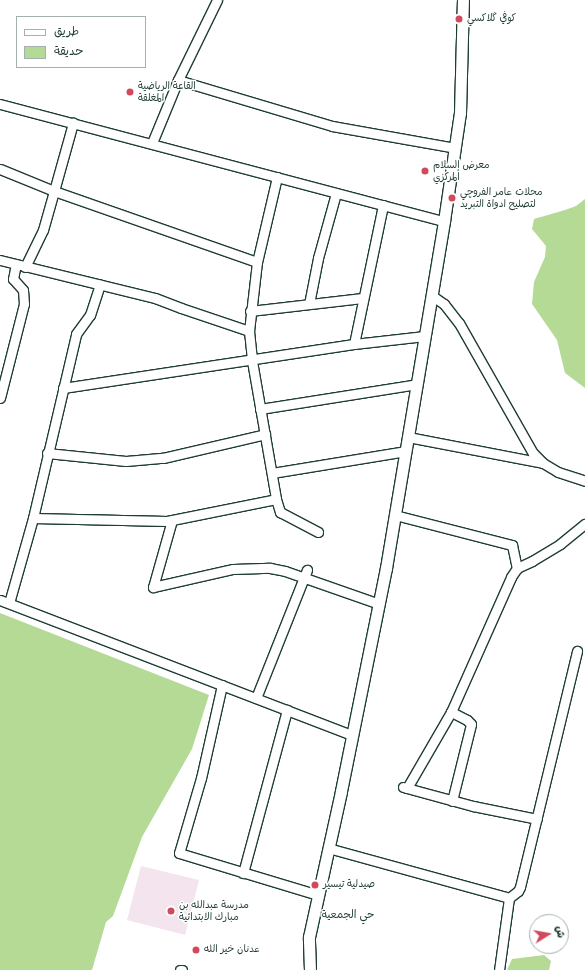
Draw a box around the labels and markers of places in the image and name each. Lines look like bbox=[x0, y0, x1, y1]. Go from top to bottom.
place label: كوفي گلاكسي bbox=[467, 13, 516, 25]
marker: كوفي گلاكسي bbox=[454, 14, 464, 24]
place label: القاعة الرياضية المغلقة bbox=[138, 80, 196, 104]
marker: القاعة الرياضية المغلقة bbox=[125, 87, 135, 97]
place label: معرض السلام المركزي bbox=[433, 159, 490, 182]
marker: معرض السلام المركزي bbox=[420, 166, 430, 176]
place label: محلات عامر الفروچي لتصليح ادواة التبريد bbox=[460, 186, 543, 210]
marker: محلات عامر الفروچي لتصليح ادواة التبريد bbox=[447, 193, 457, 203]
place label: صيدلية تيسير bbox=[323, 879, 375, 891]
marker: صيدلية تيسير bbox=[310, 880, 320, 890]
place label: مدرسة عبدالله بن مبارك الابتدائية bbox=[179, 899, 249, 922]
marker: مدرسة عبدالله بن مبارك الابتدائية bbox=[166, 906, 176, 916]
place label: عدنان خير الله bbox=[204, 944, 260, 956]
marker: عدنان خير الله bbox=[191, 945, 201, 955]

